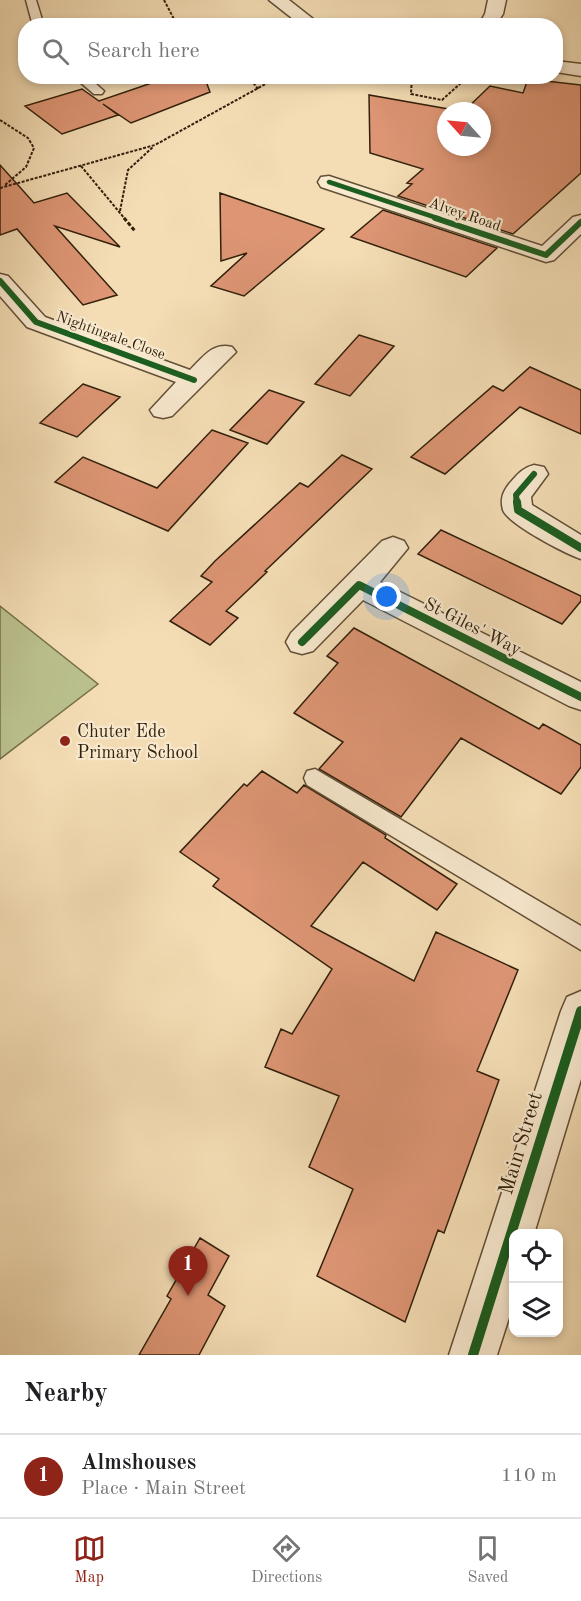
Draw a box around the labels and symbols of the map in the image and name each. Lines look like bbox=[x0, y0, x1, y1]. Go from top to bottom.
north arrow bbox=[437, 102, 491, 156]
street label: Alvey Road bbox=[427, 196, 503, 235]
street label: Nightingale Close bbox=[54, 310, 167, 363]
your location bbox=[372, 582, 401, 611]
street label: St Giles' Way bbox=[421, 595, 525, 659]
place label: Chuter Ede Primary School bbox=[77, 723, 198, 762]
marker: Chuter Ede Primary School bbox=[58, 734, 72, 748]
street label: Main Street bbox=[496, 1089, 547, 1197]
pin: 1 bbox=[168, 1246, 207, 1296]

